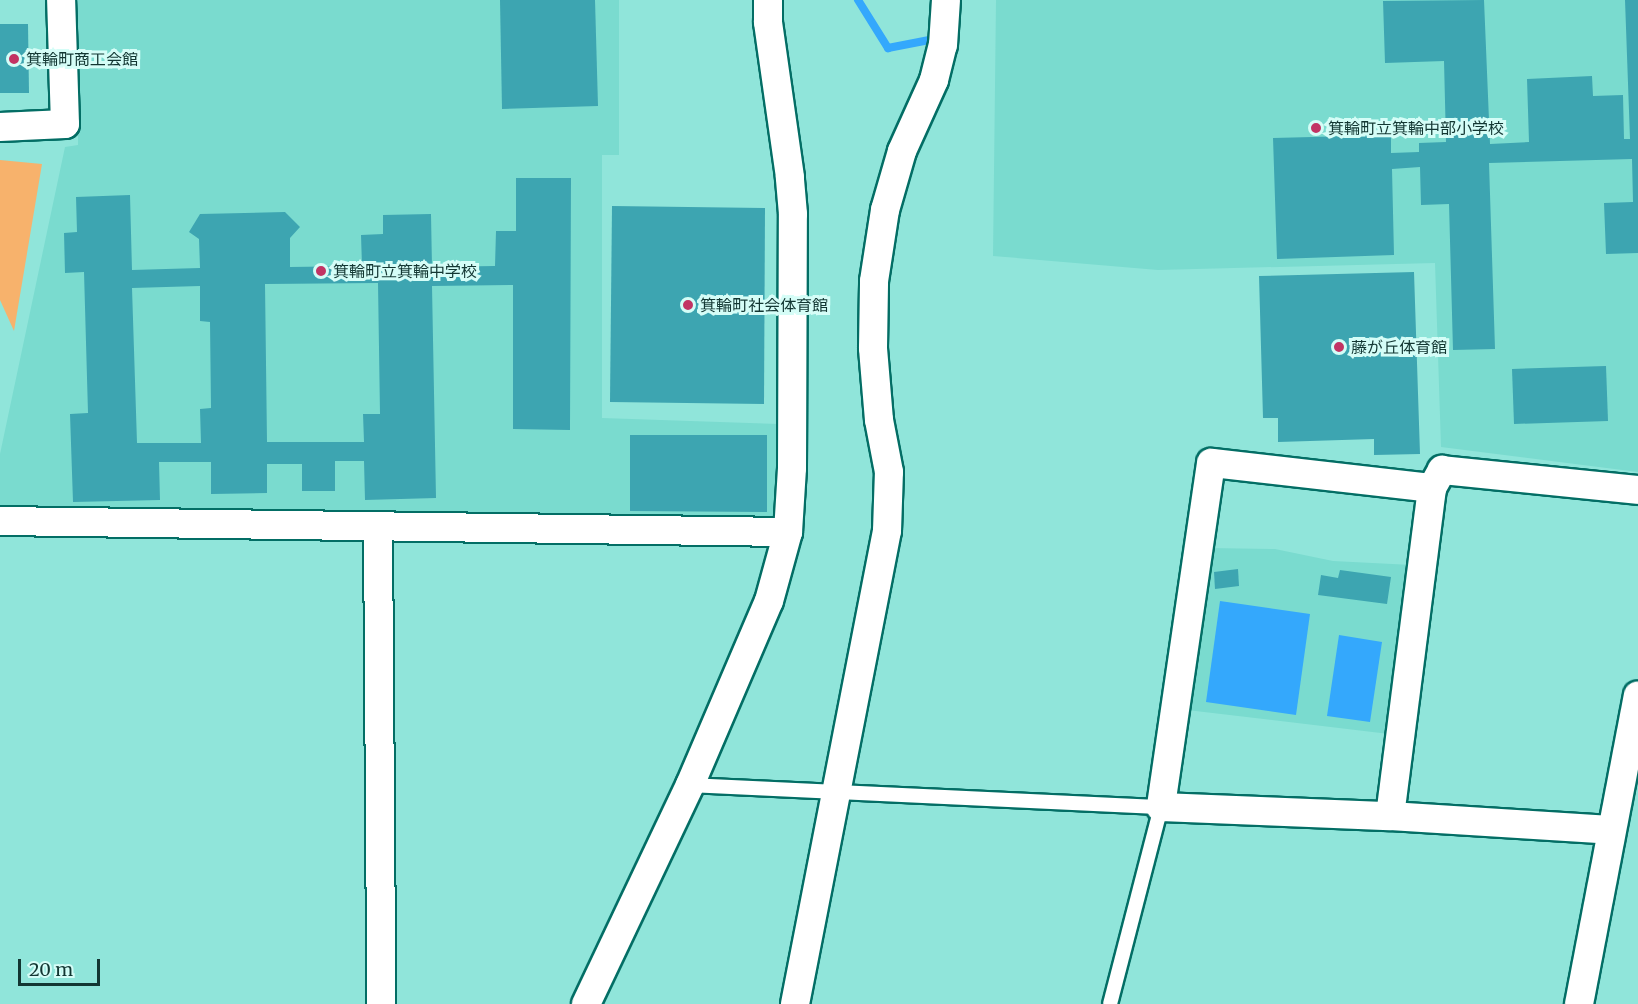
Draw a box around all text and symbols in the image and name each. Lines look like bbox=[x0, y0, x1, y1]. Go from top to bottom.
place label: 箕輪町商工会館 bbox=[26, 49, 138, 69]
marker: 箕輪町商工会館 bbox=[7, 52, 21, 66]
place label: 箕輪町立箕輪中部小学校 bbox=[1328, 118, 1504, 138]
marker: 箕輪町立箕輪中部小学校 bbox=[1309, 121, 1323, 135]
place label: 箕輪町立箕輪中学校 bbox=[333, 261, 477, 281]
marker: 箕輪町立箕輪中学校 bbox=[314, 264, 328, 278]
place label: 箕輪町社会体育館 bbox=[700, 295, 828, 315]
marker: 箕輪町社会体育館 bbox=[681, 298, 695, 312]
place label: 藤が丘体育館 bbox=[1351, 337, 1447, 357]
marker: 藤が丘体育館 bbox=[1332, 340, 1346, 354]
scale bar bbox=[21, 947, 104, 985]
text: 20 m bbox=[29, 958, 73, 981]

